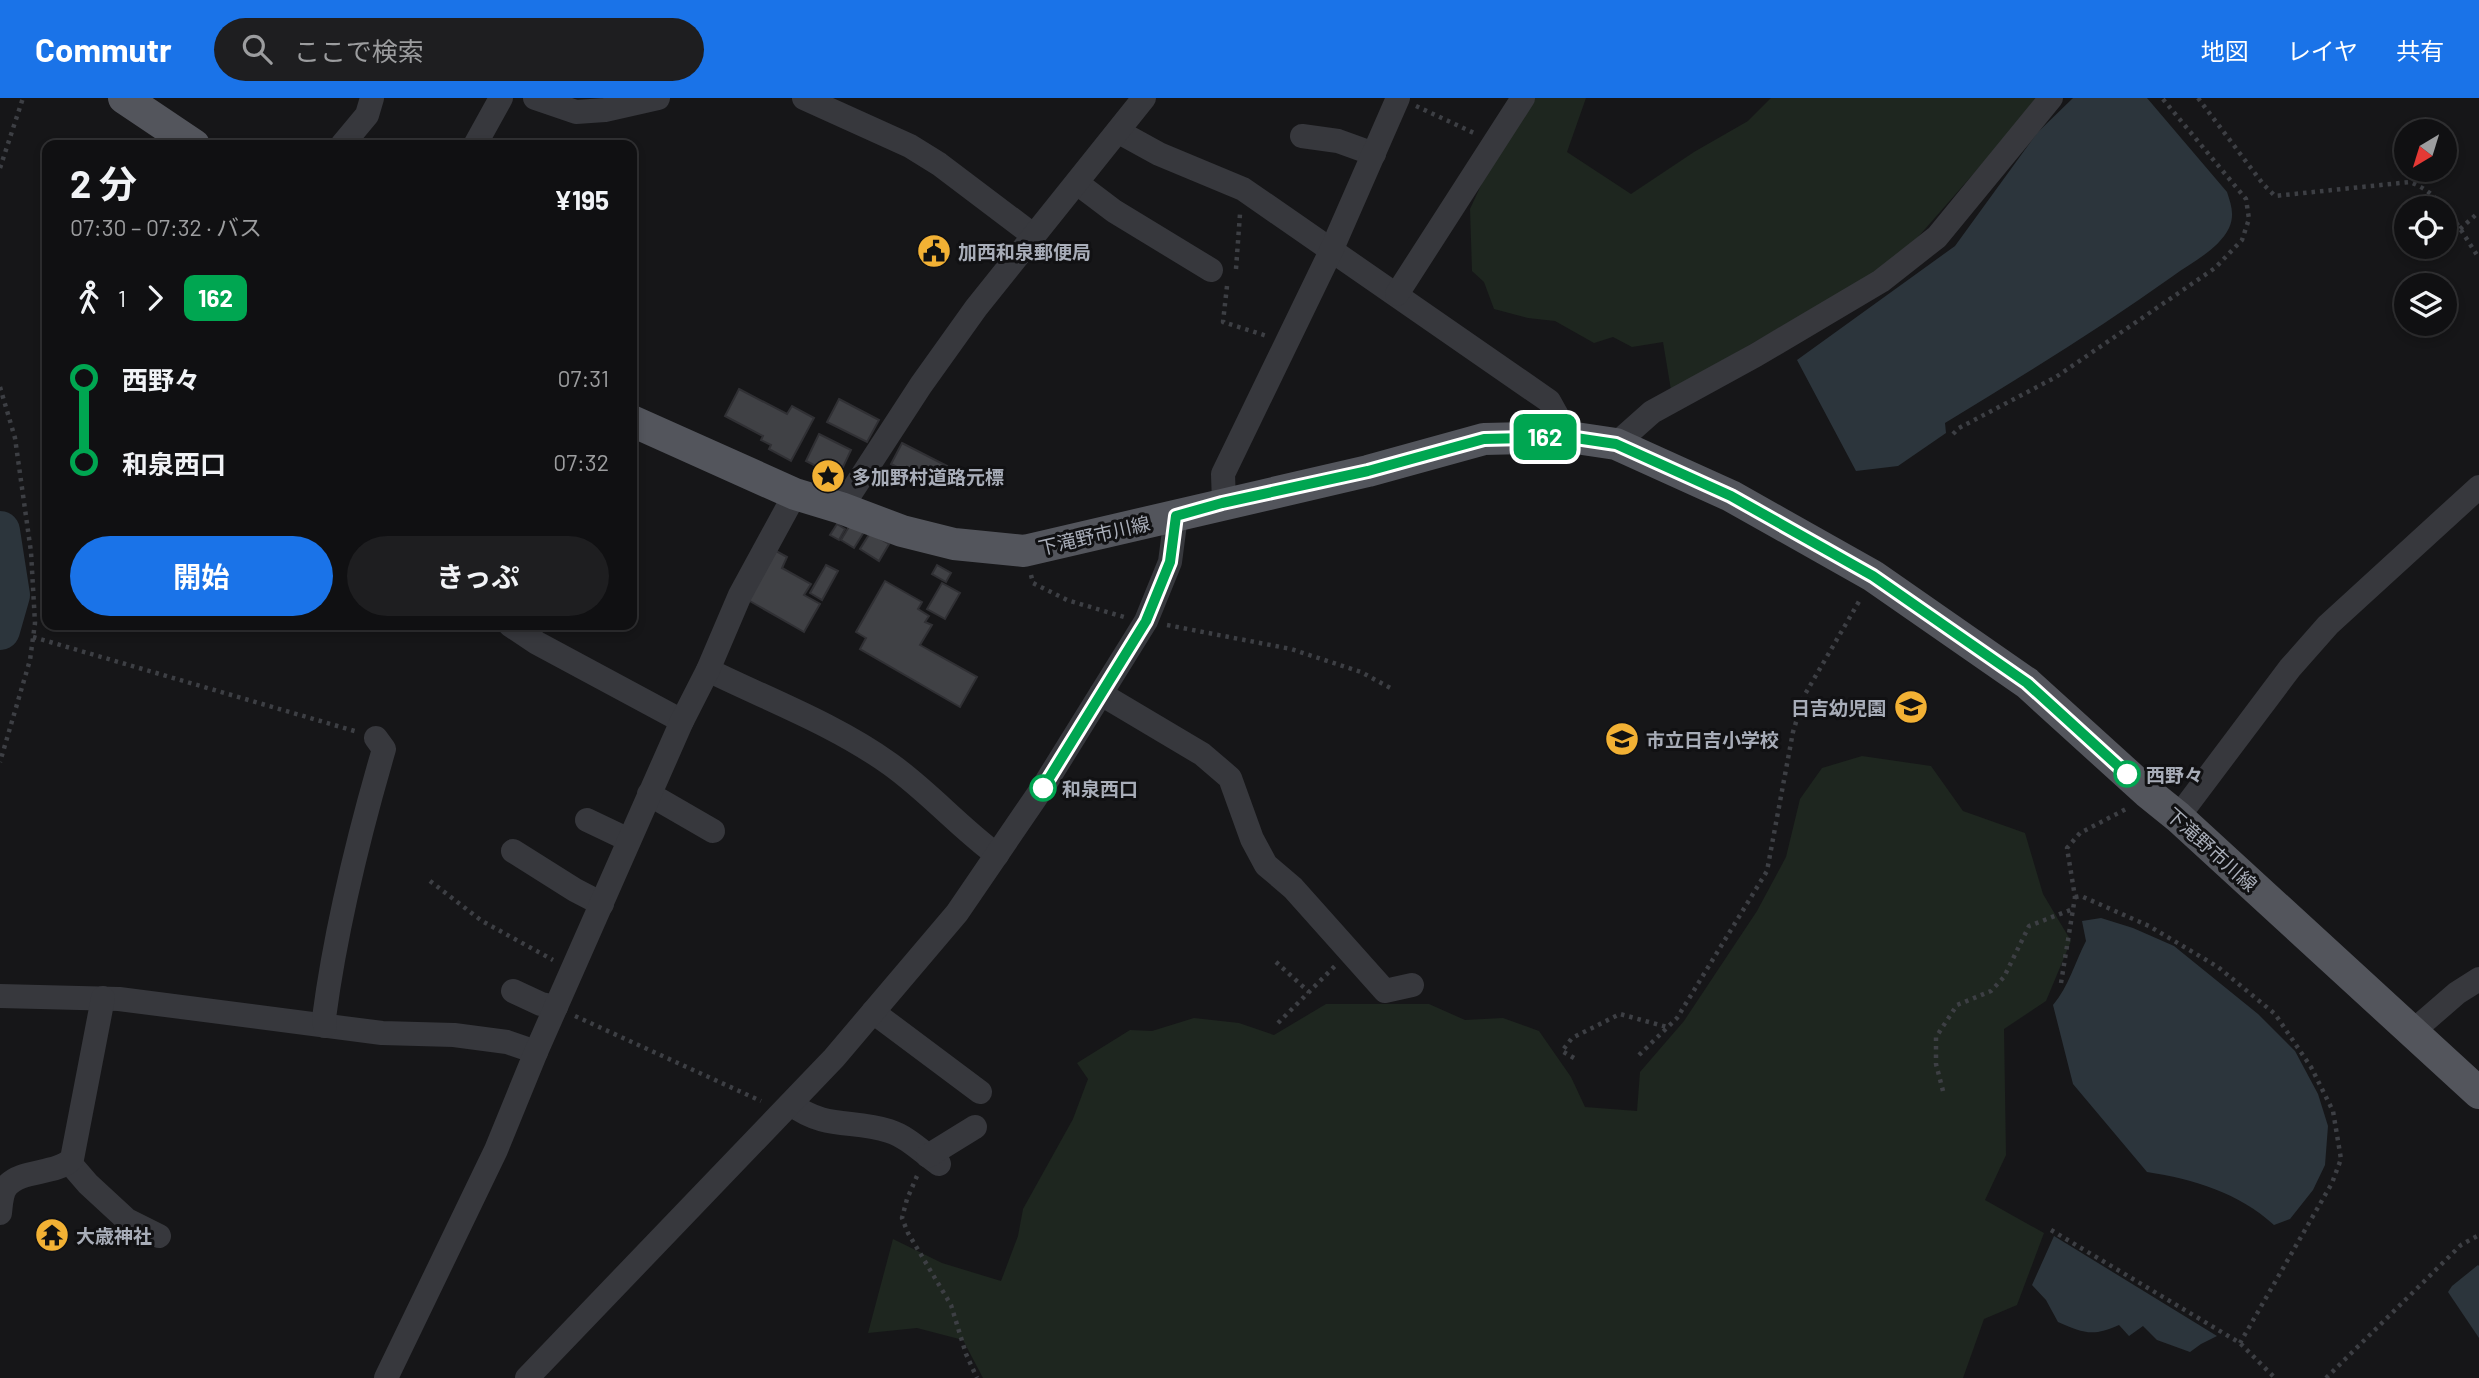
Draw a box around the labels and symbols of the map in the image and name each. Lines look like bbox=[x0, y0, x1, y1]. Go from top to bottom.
north arrow bbox=[2394, 119, 2457, 182]
public building icon: 加西和泉郵便局 bbox=[915, 232, 953, 270]
place label: 加西和泉郵便局 bbox=[958, 240, 1091, 263]
line badge: 162 bbox=[1505, 414, 1585, 460]
place icon: 多加野村道路元標 bbox=[809, 457, 847, 495]
place label: 多加野村道路元標 bbox=[852, 465, 1004, 488]
street label: 下滝野市川線 bbox=[1036, 511, 1152, 559]
school or university icon: 日吉幼児園 bbox=[1892, 688, 1930, 726]
place label: 日吉幼児園 bbox=[1791, 696, 1886, 719]
school or university icon: 市立日吉小学校 bbox=[1603, 720, 1641, 758]
place label: 市立日吉小学校 bbox=[1646, 728, 1779, 751]
marker: 西野々 bbox=[2114, 761, 2140, 787]
place label: 西野々 bbox=[2146, 763, 2203, 786]
marker: 和泉西口 bbox=[1030, 775, 1056, 801]
place label: 和泉西口 bbox=[1062, 777, 1138, 800]
street label: 下滝野市川線 bbox=[2162, 802, 2262, 896]
temple icon: 大歳神社 bbox=[33, 1216, 71, 1254]
place label: 大歳神社 bbox=[76, 1224, 152, 1247]

